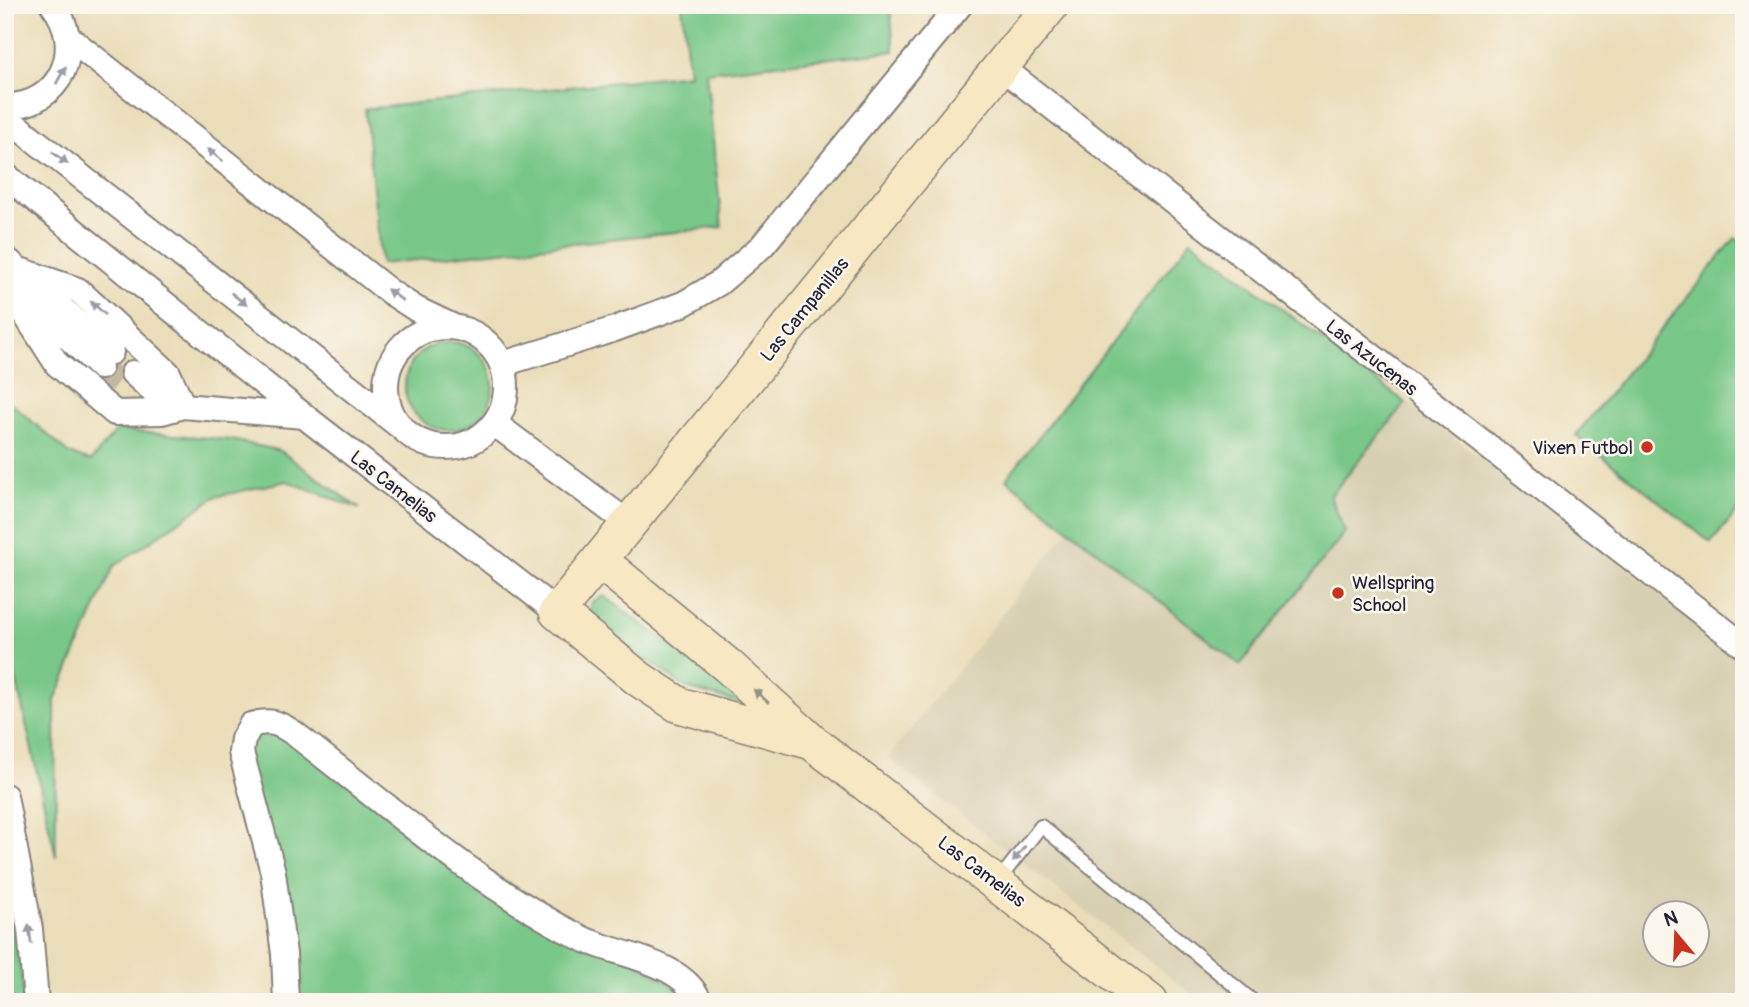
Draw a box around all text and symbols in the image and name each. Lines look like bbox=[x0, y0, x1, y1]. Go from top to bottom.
one-way arrow bbox=[54, 64, 66, 84]
one-way arrow bbox=[206, 148, 224, 162]
one-way arrow bbox=[50, 151, 68, 166]
street label: Las Campanillas bbox=[755, 252, 854, 367]
one-way arrow bbox=[386, 287, 404, 302]
one-way arrow bbox=[229, 291, 247, 306]
one-way arrow bbox=[89, 300, 107, 316]
street label: Las Azucenas bbox=[1320, 314, 1423, 402]
place label: Vixen Futbol bbox=[1532, 436, 1633, 460]
marker: Vixen Futbol bbox=[1639, 439, 1655, 455]
street label: Las Camelias bbox=[345, 445, 442, 529]
place label: Wellspring School bbox=[1352, 571, 1434, 617]
marker: Wellspring School bbox=[1330, 585, 1346, 601]
one-way arrow bbox=[753, 689, 770, 705]
street label: Las Camelias bbox=[933, 831, 1031, 913]
one-way arrow bbox=[1011, 845, 1026, 863]
north arrow bbox=[1640, 898, 1710, 968]
text: N bbox=[1661, 905, 1681, 932]
one-way arrow bbox=[24, 923, 35, 945]

